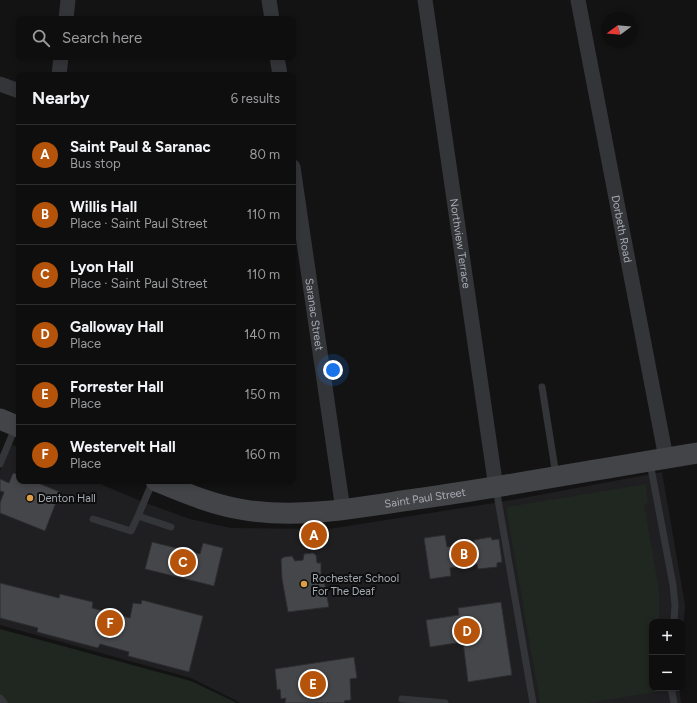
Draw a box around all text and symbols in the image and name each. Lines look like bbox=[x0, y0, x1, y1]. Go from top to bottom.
north arrow bbox=[601, 12, 637, 48]
search box bbox=[16, 16, 296, 60]
icon: search bbox=[30, 27, 52, 49]
text: Search here bbox=[62, 29, 142, 47]
text: Nearby bbox=[32, 88, 90, 108]
text: 6 results bbox=[231, 91, 280, 106]
text: Saint Paul & Saranac bbox=[70, 138, 211, 156]
text: A bbox=[40, 147, 50, 162]
text: 80 m bbox=[249, 147, 280, 162]
text: Bus stop bbox=[70, 156, 121, 171]
street label: Dorbeth Road bbox=[609, 194, 635, 264]
text: Willis Hall bbox=[70, 198, 137, 216]
street label: Northview Terrace bbox=[447, 198, 473, 289]
text: B bbox=[41, 207, 49, 222]
text: 110 m bbox=[247, 207, 280, 222]
text: Place · Saint Paul Street bbox=[70, 216, 208, 231]
text: Lyon Hall bbox=[70, 258, 134, 276]
text: C bbox=[40, 267, 50, 282]
text: 110 m bbox=[247, 267, 280, 282]
text: Place · Saint Paul Street bbox=[70, 276, 208, 291]
street label: Saranac Street bbox=[303, 277, 326, 352]
text: Galloway Hall bbox=[70, 318, 164, 336]
text: D bbox=[40, 327, 50, 342]
text: 140 m bbox=[244, 327, 280, 342]
text: Place bbox=[70, 336, 101, 351]
your location bbox=[323, 360, 343, 380]
text: Forrester Hall bbox=[70, 378, 164, 396]
text: E bbox=[41, 387, 49, 402]
text: 150 m bbox=[245, 387, 280, 402]
text: Place bbox=[70, 396, 101, 411]
text: Westervelt Hall bbox=[70, 438, 176, 456]
text: F bbox=[41, 447, 49, 462]
text: 160 m bbox=[245, 447, 280, 462]
text: Place bbox=[70, 456, 101, 471]
street label: Saint Paul Street bbox=[384, 485, 467, 510]
place label: Denton Hall bbox=[38, 492, 96, 505]
marker: Denton Hall bbox=[25, 493, 35, 503]
pin: A bbox=[301, 520, 327, 550]
pin: B bbox=[451, 539, 477, 569]
pin: C bbox=[170, 547, 196, 577]
place label: Rochester School For The Deaf bbox=[312, 572, 399, 598]
marker: Rochester School For The Deaf bbox=[299, 579, 309, 589]
pin: F bbox=[97, 608, 123, 638]
pin: D bbox=[454, 616, 480, 646]
map controls bbox=[649, 619, 685, 691]
button: + bbox=[649, 619, 685, 655]
button: − bbox=[649, 655, 685, 691]
pin: E bbox=[300, 669, 326, 699]

